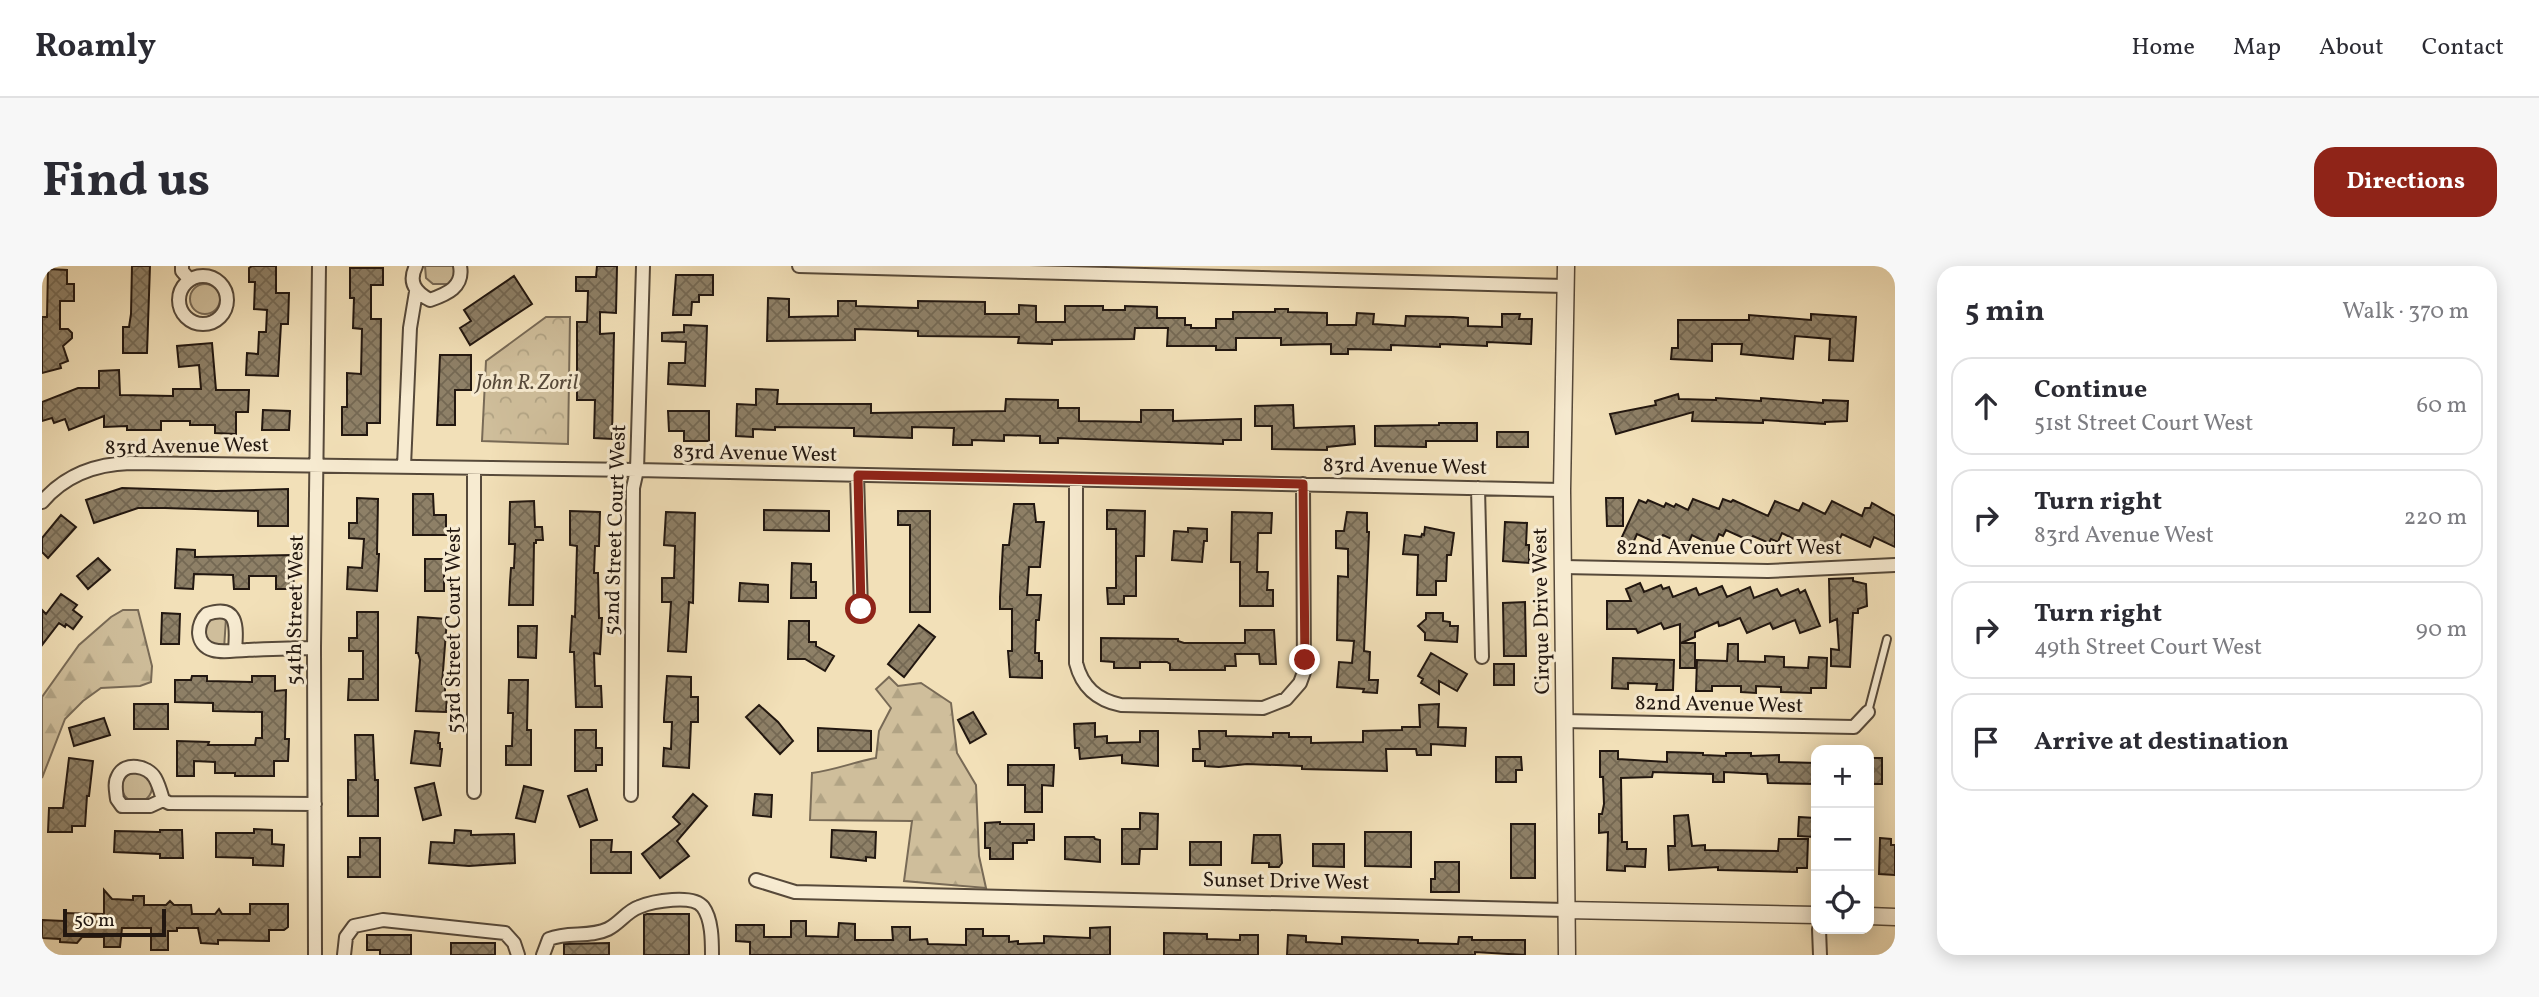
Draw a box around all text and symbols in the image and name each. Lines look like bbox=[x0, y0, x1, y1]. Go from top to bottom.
text: Roamly bbox=[35, 25, 156, 71]
text: Home bbox=[2131, 31, 2195, 65]
text: Map bbox=[2233, 31, 2281, 65]
text: About bbox=[2319, 31, 2384, 65]
text: Contact bbox=[2422, 31, 2504, 65]
button: Directions bbox=[2314, 147, 2497, 217]
text: Find us bbox=[42, 148, 210, 217]
text: 5 min bbox=[1965, 291, 2045, 333]
text: Walk · 370 m bbox=[2342, 296, 2469, 328]
park label: John R. Zoril bbox=[474, 369, 578, 398]
text: Continue bbox=[2034, 372, 2147, 408]
icon: ahead bbox=[1967, 387, 2005, 425]
text: 60 m bbox=[2417, 390, 2467, 422]
text: 51st Street Court West bbox=[2034, 408, 2253, 440]
street label: 52nd Street Court West bbox=[598, 424, 634, 636]
street label: 83rd Avenue West bbox=[105, 431, 269, 463]
street label: 83rd Avenue West bbox=[673, 438, 837, 470]
street label: 83rd Avenue West bbox=[1323, 451, 1487, 483]
text: Turn right bbox=[2034, 484, 2162, 520]
icon: right bbox=[1967, 499, 2005, 537]
text: 220 m bbox=[2404, 502, 2467, 534]
text: 83rd Avenue West bbox=[2034, 520, 2214, 552]
street label: 53rd Street Court West bbox=[440, 526, 469, 734]
street label: Cirque Drive West bbox=[1526, 527, 1558, 695]
street label: 54th Street West bbox=[280, 534, 312, 686]
street label: 82nd Avenue Court West bbox=[1616, 534, 1842, 563]
route start bbox=[845, 593, 876, 624]
text: Turn right bbox=[2034, 596, 2162, 632]
icon: right bbox=[1967, 611, 2005, 649]
text: 90 m bbox=[2416, 614, 2467, 646]
text: 49th Street Court West bbox=[2034, 632, 2262, 664]
route end bbox=[1289, 644, 1320, 675]
street label: 82nd Avenue West bbox=[1635, 689, 1803, 721]
icon: arrive bbox=[1967, 723, 2005, 761]
text: Arrive at destination bbox=[2034, 724, 2289, 760]
map controls bbox=[1811, 745, 1874, 934]
button: + bbox=[1811, 745, 1874, 808]
button: − bbox=[1811, 808, 1874, 871]
street label: Sunset Drive West bbox=[1202, 866, 1370, 898]
button: locate bbox=[1811, 871, 1874, 934]
scale bar bbox=[63, 906, 166, 938]
text: 50 m bbox=[74, 908, 115, 934]

